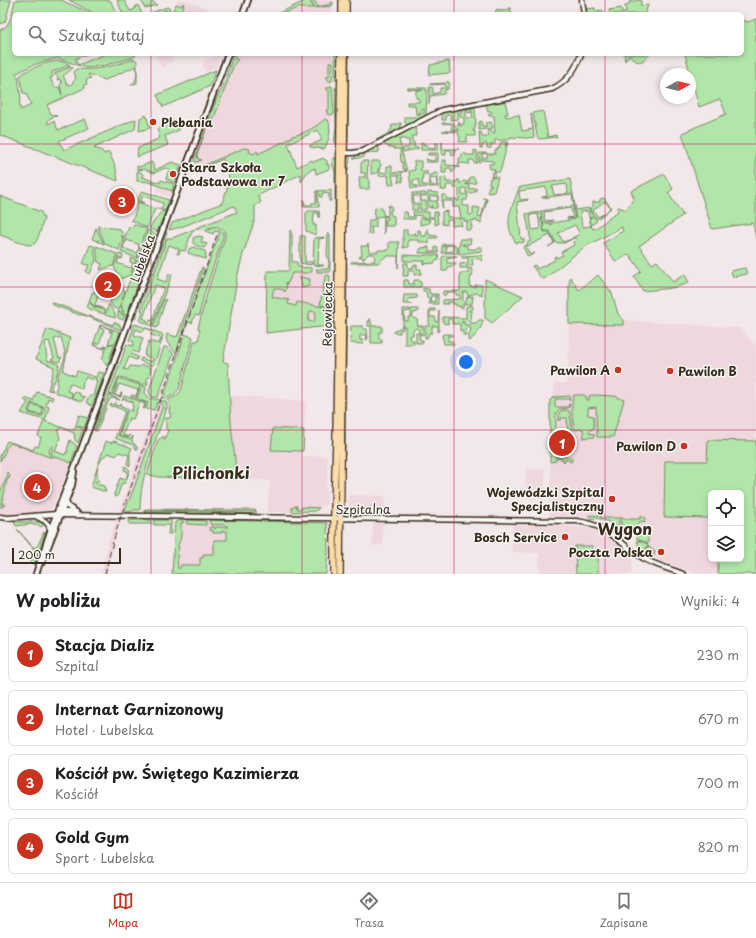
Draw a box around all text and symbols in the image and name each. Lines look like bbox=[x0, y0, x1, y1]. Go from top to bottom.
search box bbox=[12, 12, 744, 56]
icon: search bbox=[26, 23, 48, 45]
text: Szukaj tutaj bbox=[58, 23, 145, 46]
north arrow bbox=[660, 68, 696, 104]
place label: Plebania bbox=[161, 113, 214, 131]
marker: Plebania bbox=[148, 117, 158, 127]
place label: Stara Szkoła Podstawowa nr 7 bbox=[181, 158, 285, 190]
marker: Stara Szkoła Podstawowa nr 7 bbox=[168, 169, 178, 179]
pin: 3 bbox=[109, 186, 135, 216]
street label: Lubelska bbox=[125, 231, 159, 284]
pin: 2 bbox=[95, 270, 121, 300]
street label: Rejowiecka bbox=[317, 281, 337, 346]
your location bbox=[456, 352, 476, 372]
place label: Pawilon A bbox=[550, 361, 611, 379]
place label: Pawilon B bbox=[678, 362, 737, 380]
marker: Pawilon A bbox=[613, 365, 623, 375]
marker: Pawilon B bbox=[665, 366, 675, 376]
pin: 1 bbox=[549, 428, 575, 458]
place label: Pawilon D bbox=[616, 437, 676, 455]
marker: Pawilon D bbox=[679, 441, 689, 451]
district label: Pilichonki bbox=[172, 460, 250, 484]
pin: 4 bbox=[24, 472, 50, 502]
place label: Wojewódzki Szpital Specjalistyczny bbox=[486, 483, 604, 515]
map controls bbox=[708, 490, 744, 562]
button: locate bbox=[708, 490, 744, 526]
marker: Wojewódzki Szpital Specjalistyczny bbox=[607, 494, 617, 504]
street label: Szpitalna bbox=[336, 500, 391, 518]
district label: Wygon bbox=[598, 516, 652, 540]
button: layers bbox=[708, 526, 744, 562]
place label: Bosch Service bbox=[474, 528, 557, 546]
marker: Bosch Service bbox=[560, 532, 570, 542]
place label: Poczta Polska bbox=[569, 543, 653, 561]
scale bar bbox=[12, 546, 121, 565]
text: 200 m bbox=[18, 546, 55, 563]
marker: Poczta Polska bbox=[656, 547, 666, 557]
text: W pobliżu bbox=[16, 587, 101, 613]
text: Wyniki: 4 bbox=[680, 591, 740, 610]
text: Stacja Dializ bbox=[55, 633, 154, 656]
text: 1 bbox=[27, 645, 33, 664]
text: 230 m bbox=[697, 645, 739, 664]
text: Szpital bbox=[55, 656, 99, 675]
text: Internat Garnizonowy bbox=[55, 697, 223, 720]
text: 2 bbox=[25, 709, 35, 728]
text: 670 m bbox=[698, 709, 739, 728]
text: Hotel · Lubelska bbox=[55, 720, 154, 739]
text: Kościół pw. Świętego Kazimierza bbox=[55, 761, 299, 784]
text: 3 bbox=[26, 773, 34, 792]
text: 700 m bbox=[697, 773, 739, 792]
text: Kościół bbox=[55, 784, 98, 803]
text: Gold Gym bbox=[55, 825, 129, 848]
text: 4 bbox=[26, 837, 34, 856]
text: 820 m bbox=[698, 837, 739, 856]
text: Sport · Lubelska bbox=[55, 848, 154, 867]
tab: Mapa bbox=[108, 890, 138, 931]
tab: Trasa bbox=[354, 890, 384, 931]
tab: Zapisane bbox=[600, 890, 648, 931]

